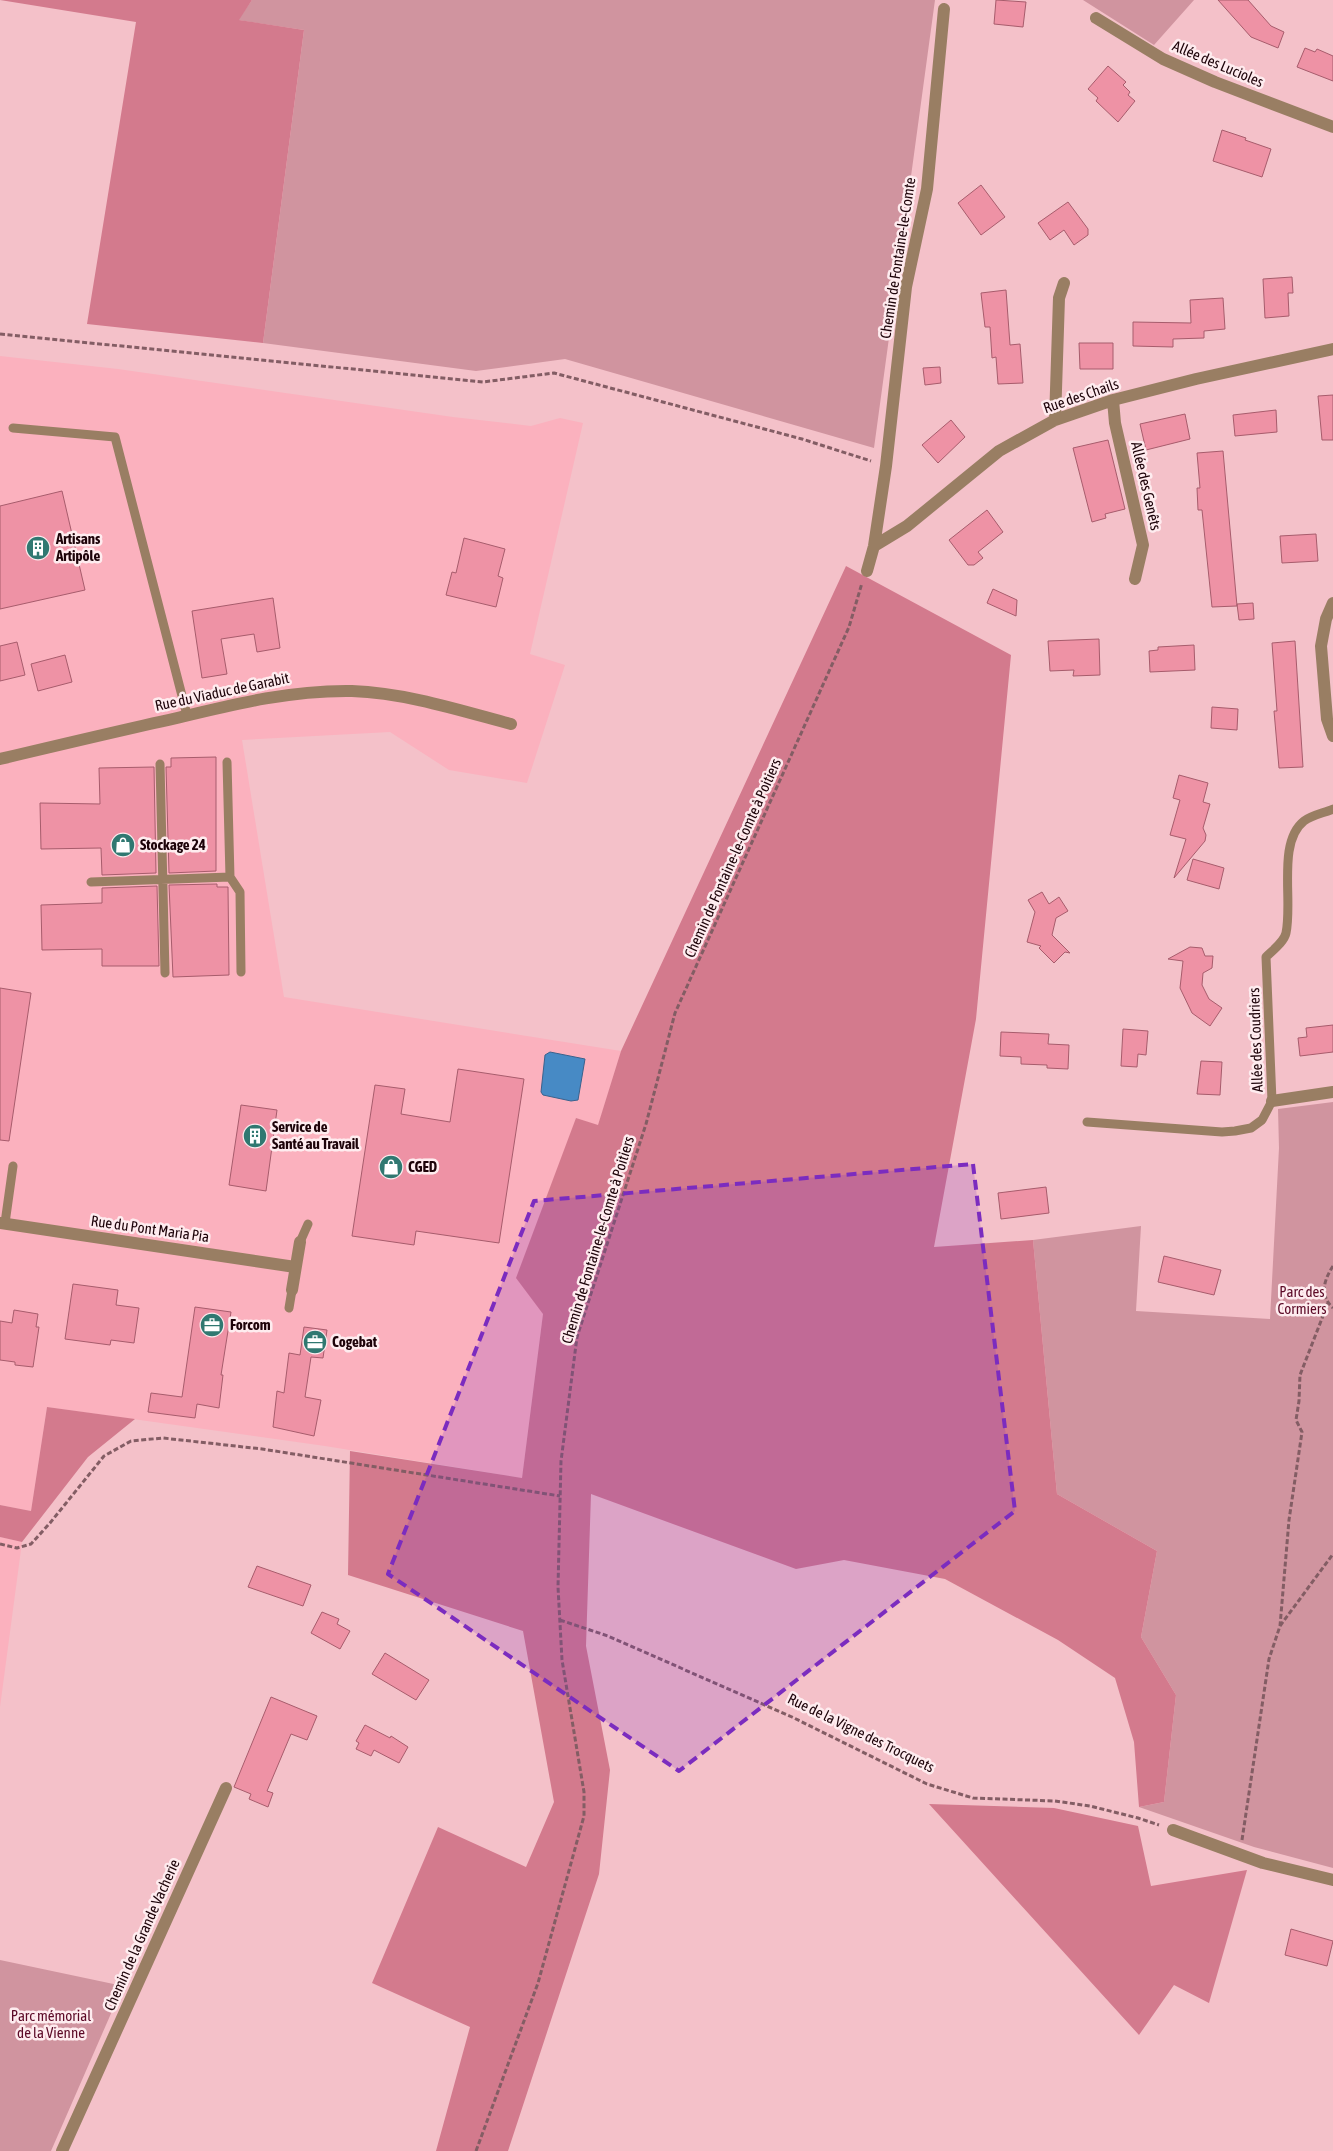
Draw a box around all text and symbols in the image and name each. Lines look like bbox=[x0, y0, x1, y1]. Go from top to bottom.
street label: Allée des Lucioles bbox=[1170, 37, 1266, 90]
street label: Chemin de Fontaine-le-Comte bbox=[876, 176, 919, 340]
street label: Rue des Chails bbox=[1041, 375, 1121, 416]
street label: Allée des Genêts bbox=[1128, 440, 1165, 532]
place label: Artisans Artipôle bbox=[55, 530, 101, 564]
building icon: Artisans Artipôle bbox=[25, 535, 51, 561]
street label: Rue du Viaduc de Garabit bbox=[153, 669, 290, 714]
street label: Chemin de Fontaine-le-Comte à Poitiers bbox=[681, 756, 784, 960]
shop icon: Stockage 24 bbox=[110, 832, 136, 858]
place label: Stockage 24 bbox=[140, 836, 206, 853]
street label: Allée des Coudriers bbox=[1245, 987, 1266, 1093]
place label: Service de Santé au Travail bbox=[272, 1118, 360, 1152]
building icon: Service de Santé au Travail bbox=[242, 1123, 268, 1149]
street label: Chemin de Fontaine-le-Comte à Poitiers bbox=[558, 1134, 637, 1346]
shop icon: CGED bbox=[378, 1154, 404, 1180]
place label: CGED bbox=[408, 1158, 437, 1175]
street label: Rue du Pont Maria Pia bbox=[90, 1212, 210, 1245]
park label: Parc des Cormiers bbox=[1277, 1283, 1327, 1317]
office icon: Forcom bbox=[199, 1312, 225, 1338]
place label: Forcom bbox=[230, 1316, 271, 1333]
office icon: Cogebat bbox=[302, 1329, 328, 1355]
place label: Cogebat bbox=[332, 1333, 378, 1350]
street label: Rue de la Vigne des Trocquets bbox=[785, 1690, 937, 1775]
street label: Chemin de la Grande Vacherie bbox=[100, 1856, 183, 2013]
park label: Parc mémorial de la Vienne bbox=[11, 2007, 91, 2041]

